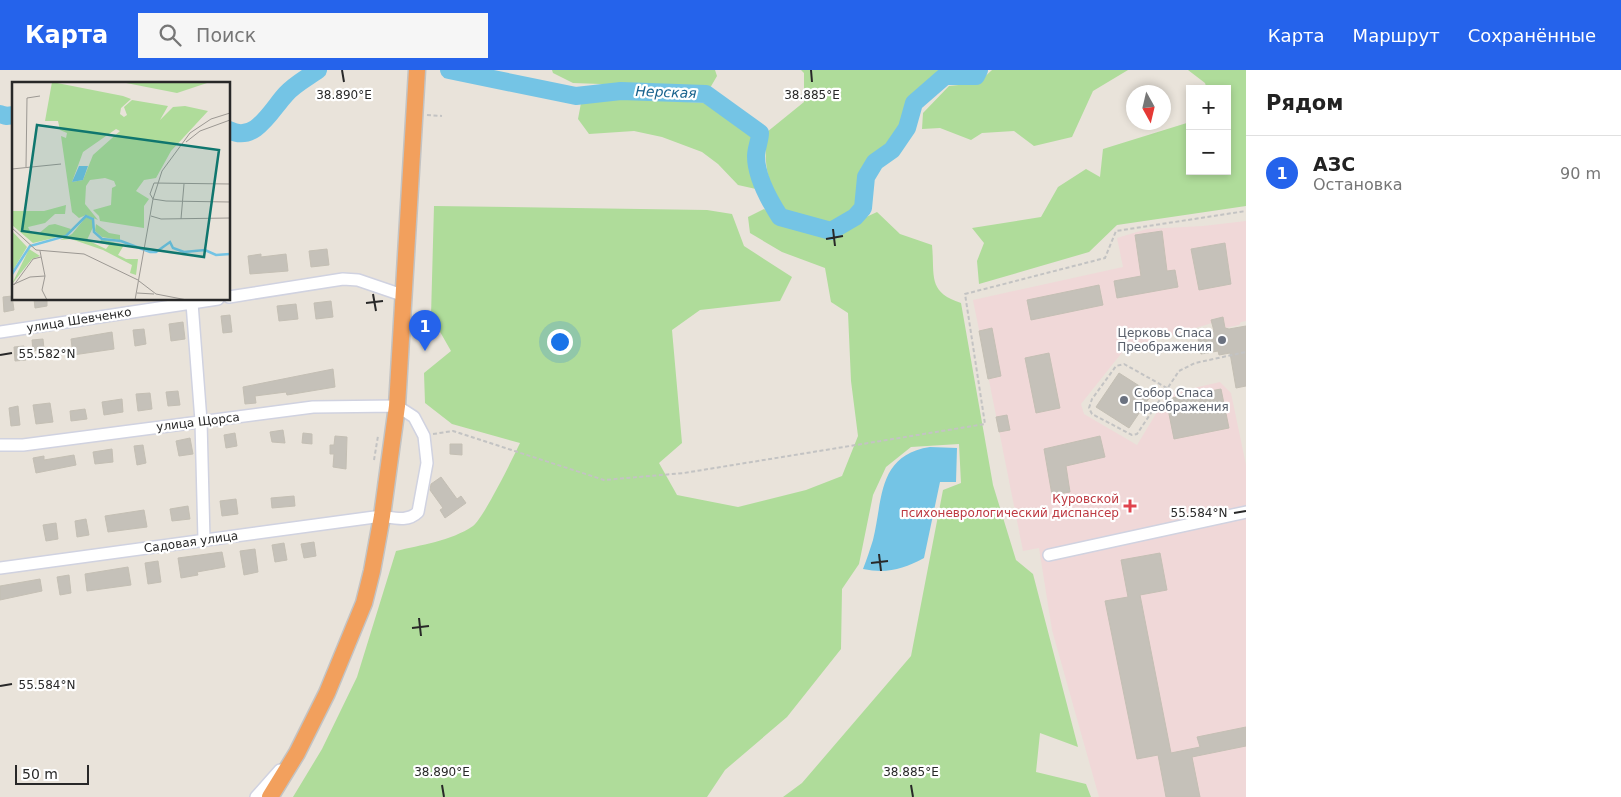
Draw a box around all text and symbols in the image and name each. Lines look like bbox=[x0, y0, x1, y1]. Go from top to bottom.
search box bbox=[138, 13, 488, 58]
text: Карта bbox=[25, 21, 108, 49]
icon: search bbox=[156, 21, 184, 49]
text: Поиск bbox=[196, 24, 256, 46]
text: Карта bbox=[1268, 25, 1325, 46]
text: Маршрут bbox=[1353, 25, 1440, 46]
text: Сохранённые bbox=[1468, 25, 1596, 46]
inset map bbox=[12, 82, 230, 300]
water label: Нерская bbox=[635, 83, 697, 101]
north arrow bbox=[1126, 85, 1171, 130]
map controls bbox=[1186, 85, 1231, 175]
button: + bbox=[1186, 85, 1231, 130]
text: 38.890°E bbox=[316, 88, 372, 102]
text: 38.885°E bbox=[784, 88, 840, 102]
text: Рядом bbox=[1266, 91, 1343, 115]
button: − bbox=[1186, 130, 1231, 175]
text: АЗС bbox=[1313, 153, 1355, 175]
text: 1 bbox=[1276, 164, 1288, 183]
text: 90 m bbox=[1560, 164, 1601, 183]
text: Остановка bbox=[1313, 175, 1403, 194]
street label: улица Шевченко bbox=[26, 305, 132, 335]
pin: 1 bbox=[409, 310, 441, 351]
place label: Церковь Спаса Преображения bbox=[1117, 326, 1212, 354]
your location bbox=[547, 329, 573, 355]
marker: Церковь Спаса Преображения bbox=[1216, 334, 1228, 346]
text: 55.582°N bbox=[19, 347, 75, 361]
place label: Собор Спаса Преображения bbox=[1134, 386, 1229, 414]
marker: Собор Спаса Преображения bbox=[1118, 394, 1130, 406]
street label: улица Щорса bbox=[155, 410, 241, 434]
place label: Куровской психоневрологический диспансер bbox=[901, 492, 1119, 520]
marker: Куровской психоневрологический диспансер bbox=[1123, 499, 1137, 513]
text: 55.584°N bbox=[1171, 506, 1227, 520]
street label: Садовая улица bbox=[143, 528, 239, 556]
text: 55.584°N bbox=[19, 678, 75, 692]
scale bar bbox=[15, 762, 89, 785]
text: 38.890°E bbox=[414, 765, 470, 779]
text: 38.885°E bbox=[883, 765, 939, 779]
text: 50 m bbox=[22, 766, 58, 782]

